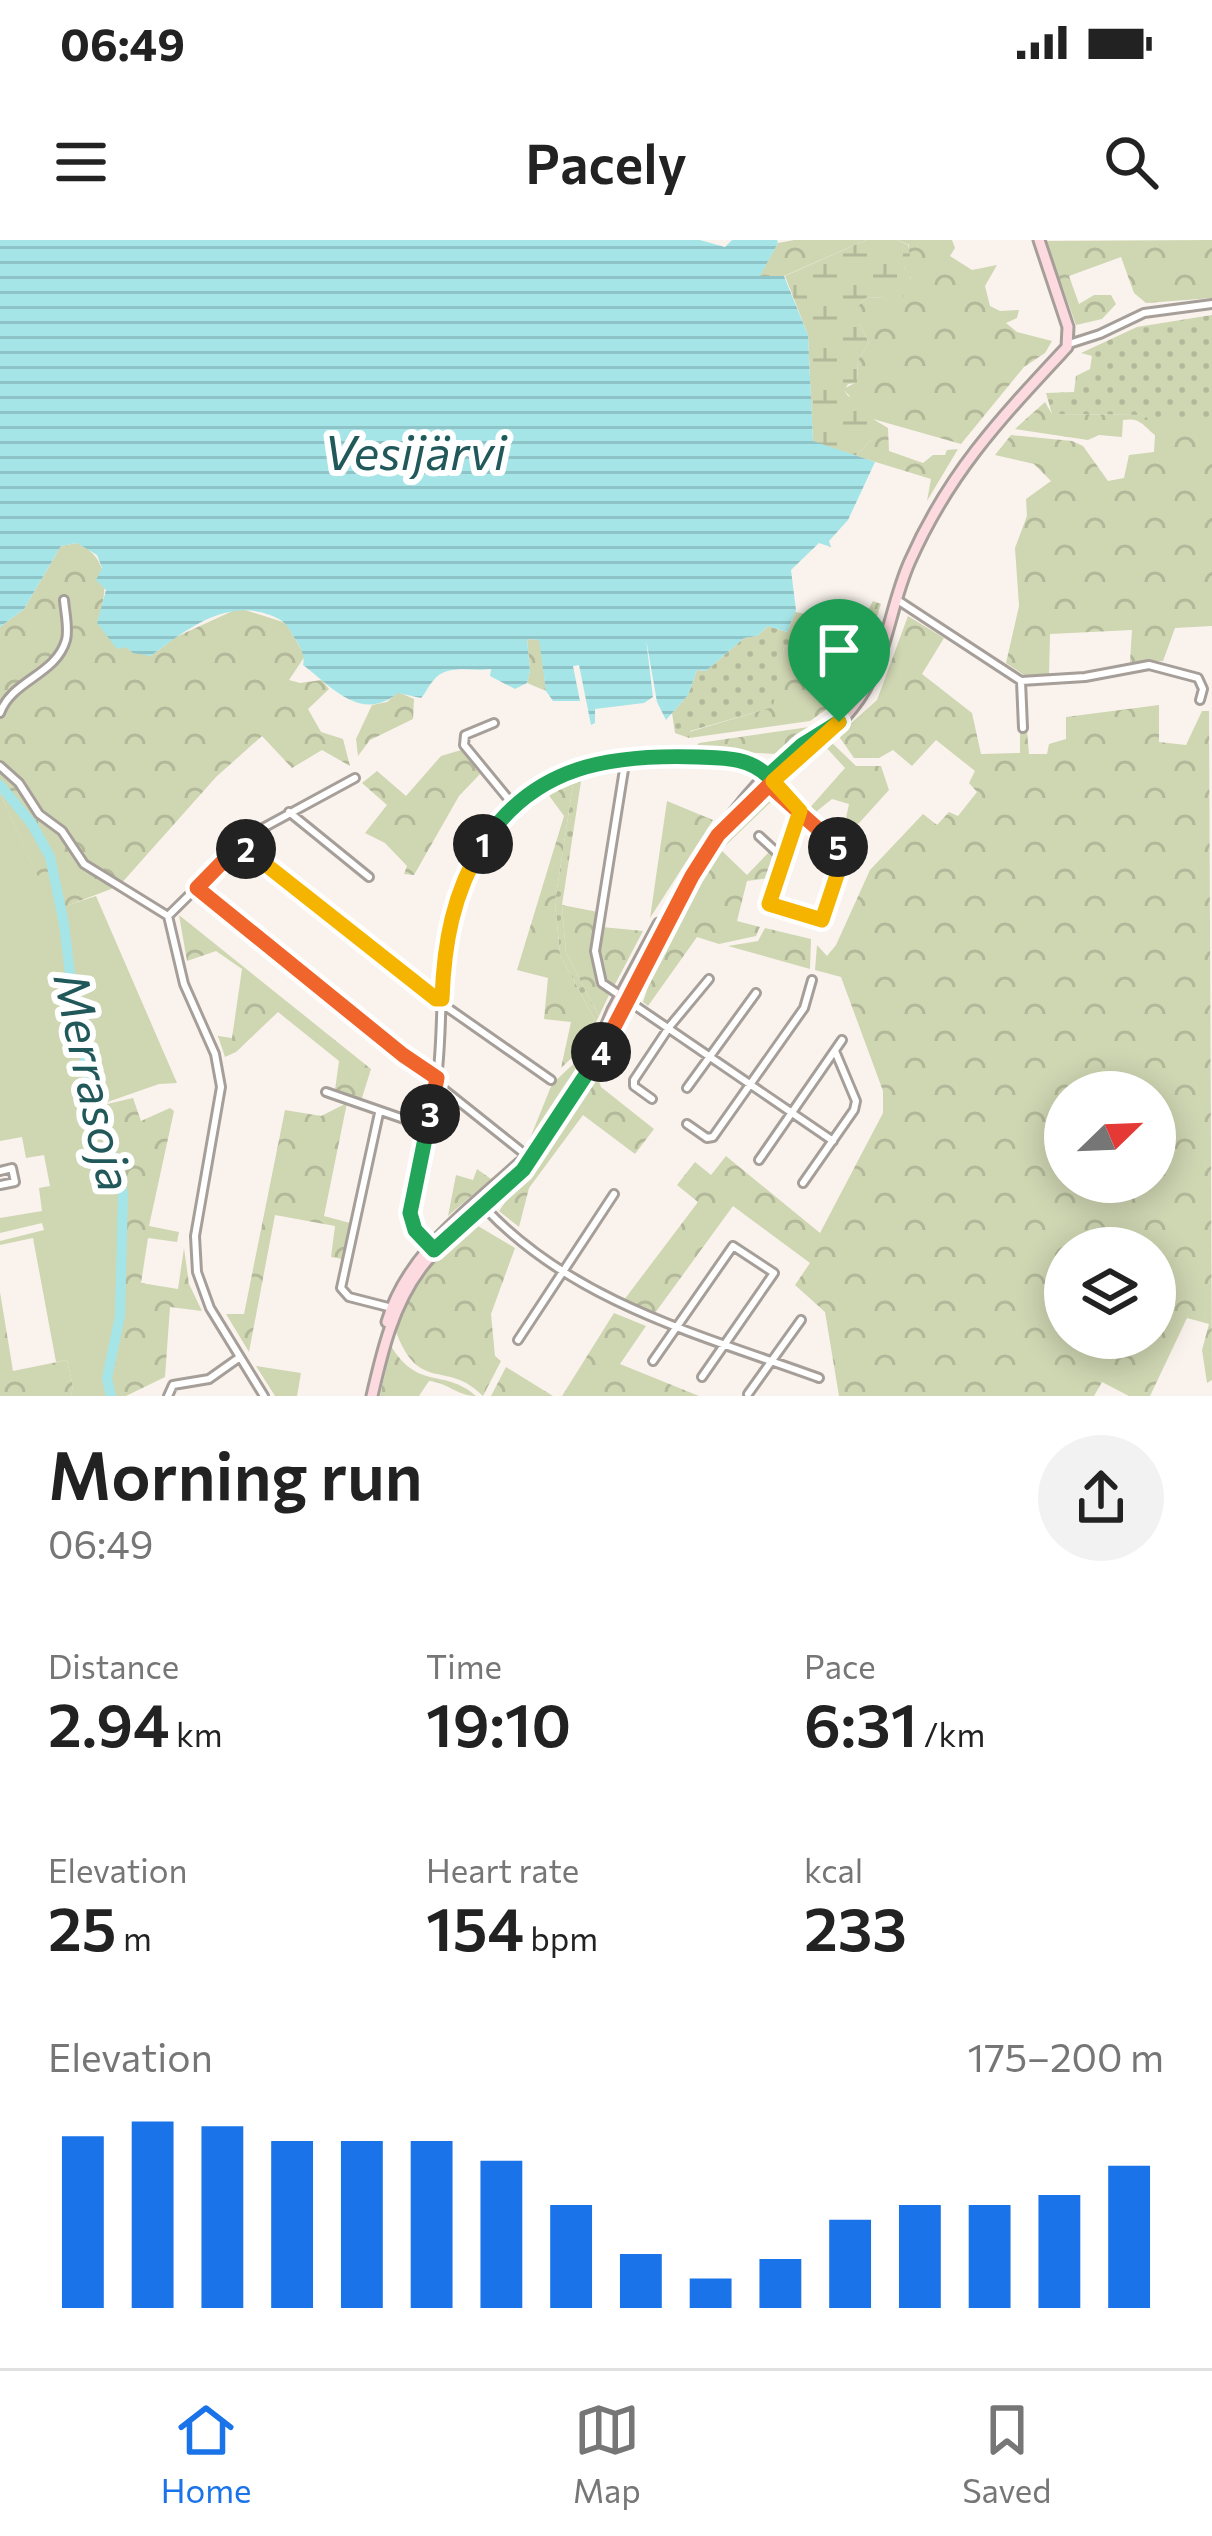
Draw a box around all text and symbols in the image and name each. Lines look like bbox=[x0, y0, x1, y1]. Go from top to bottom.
text: 06:49 bbox=[60, 15, 185, 70]
icon: menu bbox=[48, 129, 114, 195]
text: Pacely bbox=[525, 129, 687, 195]
icon: search bbox=[1098, 129, 1164, 195]
water label: Vesijärvi bbox=[324, 421, 508, 480]
pin bbox=[788, 599, 890, 722]
icon: arrive bbox=[806, 617, 872, 683]
pin: 1 bbox=[453, 814, 513, 874]
pin: 5 bbox=[808, 817, 868, 877]
pin: 2 bbox=[216, 819, 276, 879]
text: 1 bbox=[476, 823, 490, 864]
text: 5 bbox=[828, 826, 848, 867]
text: 2 bbox=[237, 828, 255, 869]
water label: Merrasoja bbox=[44, 967, 147, 1196]
pin: 4 bbox=[571, 1022, 631, 1082]
text: 4 bbox=[591, 1031, 611, 1072]
north arrow bbox=[1044, 1071, 1176, 1203]
map controls bbox=[1044, 1071, 1176, 1359]
pin: 3 bbox=[400, 1084, 460, 1144]
text: 3 bbox=[420, 1093, 440, 1134]
button: layers bbox=[1044, 1227, 1176, 1359]
text: Morning run bbox=[48, 1433, 423, 1514]
button: share bbox=[1038, 1435, 1164, 1561]
text: 06:49 bbox=[48, 1519, 153, 1567]
text: Distance bbox=[48, 1645, 179, 1686]
text: Time bbox=[426, 1645, 502, 1686]
text: Pace bbox=[804, 1645, 876, 1686]
text: 2.94 bbox=[48, 1686, 170, 1759]
text: 19:10 bbox=[426, 1686, 571, 1759]
text: 6:31 bbox=[804, 1686, 918, 1759]
text: km bbox=[170, 1713, 223, 1754]
text: /km bbox=[918, 1713, 985, 1754]
text: Elevation bbox=[48, 1849, 187, 1890]
text: Heart rate bbox=[426, 1849, 579, 1890]
text: kcal bbox=[804, 1849, 863, 1890]
text: 25 bbox=[48, 1890, 117, 1963]
text: 154 bbox=[426, 1890, 524, 1963]
text: 233 bbox=[804, 1890, 907, 1963]
text: m bbox=[117, 1917, 152, 1958]
text: bpm bbox=[524, 1917, 598, 1958]
text: Elevation bbox=[48, 2032, 213, 2080]
text: 175–200 m bbox=[968, 2032, 1164, 2080]
tab: Home bbox=[161, 2397, 251, 2510]
tab: Map bbox=[573, 2397, 641, 2510]
tab: Saved bbox=[962, 2397, 1051, 2510]

